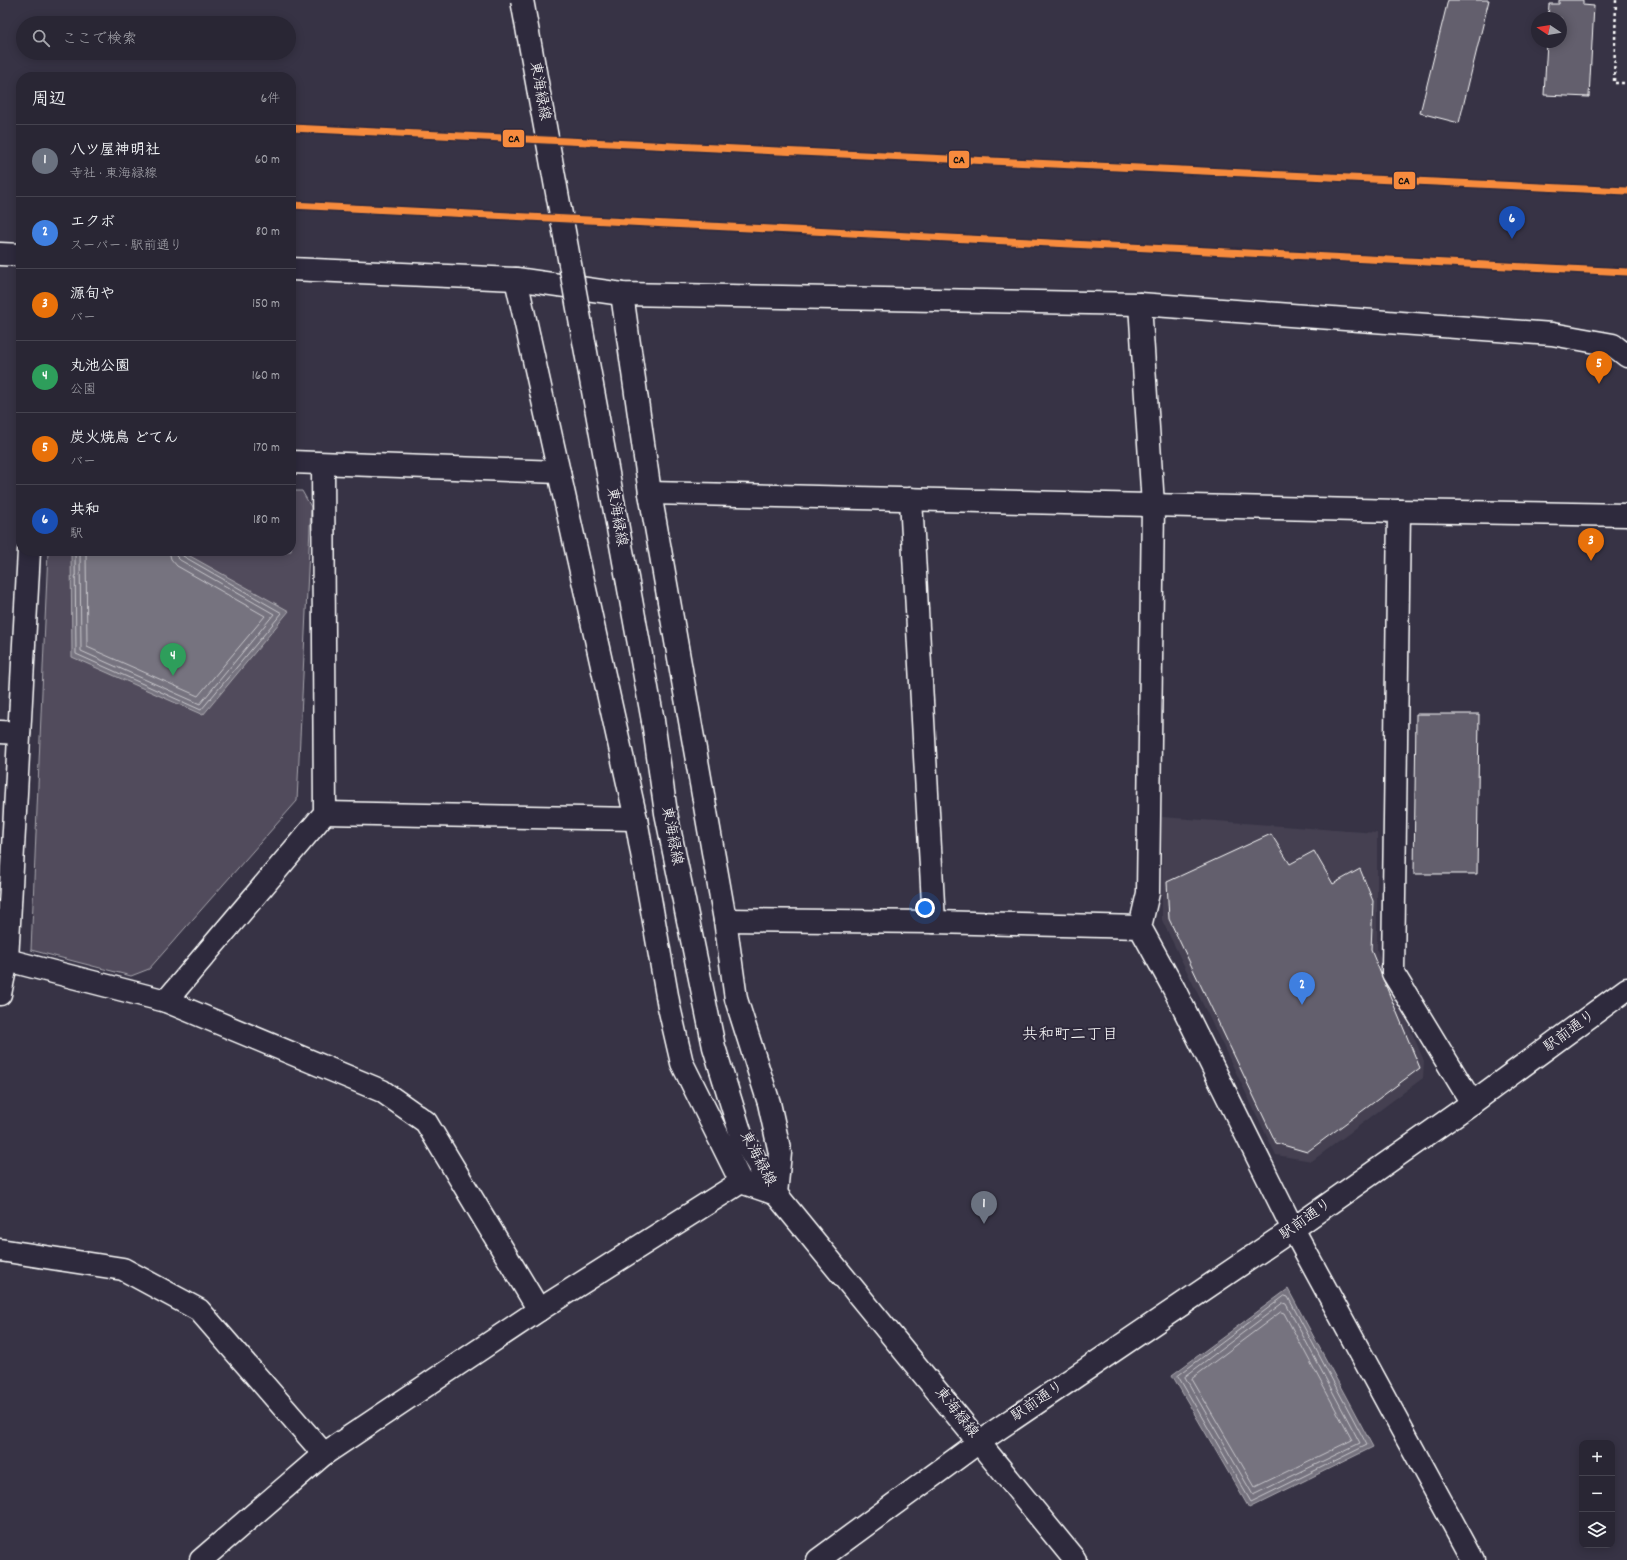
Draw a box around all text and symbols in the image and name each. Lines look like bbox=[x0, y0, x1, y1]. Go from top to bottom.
north arrow bbox=[1531, 12, 1567, 48]
search box bbox=[16, 16, 296, 60]
icon: search bbox=[30, 27, 52, 49]
text: ここで検索 bbox=[62, 29, 137, 51]
street label: 東海緑線 bbox=[523, 60, 555, 122]
text: 周辺 bbox=[32, 89, 66, 113]
text: 6件 bbox=[261, 90, 280, 109]
line badge: CA bbox=[502, 129, 525, 148]
text: CA bbox=[508, 132, 520, 148]
text: 八ツ屋神明社 bbox=[70, 140, 160, 162]
line badge: CA bbox=[948, 150, 970, 169]
text: 1 bbox=[44, 151, 46, 170]
text: 60 m bbox=[255, 151, 280, 170]
text: CA bbox=[953, 153, 965, 169]
text: 寺社 · 東海緑線 bbox=[70, 165, 157, 184]
line badge: CA bbox=[1393, 171, 1416, 190]
text: CA bbox=[1398, 174, 1410, 190]
pin: 6 bbox=[1499, 206, 1525, 239]
text: エクボ bbox=[70, 212, 115, 234]
text: 2 bbox=[42, 223, 48, 242]
text: 80 m bbox=[256, 223, 280, 242]
text: スーパー · 駅前通り bbox=[70, 237, 182, 256]
text: 源旬や bbox=[70, 284, 115, 306]
text: 3 bbox=[42, 295, 48, 314]
text: 150 m bbox=[252, 295, 280, 314]
text: バー bbox=[70, 309, 96, 328]
pin: 5 bbox=[1586, 351, 1612, 384]
text: 丸池公園 bbox=[70, 356, 130, 378]
text: 4 bbox=[42, 367, 48, 386]
text: 160 m bbox=[252, 367, 280, 386]
text: 公園 bbox=[70, 381, 96, 400]
text: 炭火焼鳥 どてん bbox=[70, 428, 178, 450]
text: 5 bbox=[42, 439, 48, 458]
text: 170 m bbox=[253, 439, 280, 458]
text: バー bbox=[70, 453, 96, 472]
street label: 東海緑線 bbox=[600, 486, 632, 548]
text: 共和 bbox=[70, 500, 100, 522]
text: 6 bbox=[42, 511, 48, 530]
text: 180 m bbox=[253, 511, 280, 530]
text: 駅 bbox=[70, 525, 83, 544]
pin: 3 bbox=[1578, 528, 1604, 561]
pin: 4 bbox=[160, 643, 186, 676]
street label: 東海緑線 bbox=[654, 804, 688, 868]
your location bbox=[915, 898, 935, 918]
pin: 2 bbox=[1289, 972, 1315, 1005]
street label: 駅前通り bbox=[1539, 1005, 1601, 1059]
district label: 共和町二丁目 bbox=[1022, 1024, 1118, 1047]
street label: 東海緑線 bbox=[733, 1127, 781, 1191]
pin: 1 bbox=[971, 1191, 997, 1224]
street label: 駅前通り bbox=[1275, 1194, 1337, 1246]
street label: 駅前通り bbox=[1007, 1376, 1069, 1428]
street label: 東海緑線 bbox=[929, 1383, 983, 1443]
map controls bbox=[1579, 1440, 1615, 1548]
button: + bbox=[1579, 1440, 1615, 1476]
button: − bbox=[1579, 1476, 1615, 1512]
button: layers bbox=[1579, 1512, 1615, 1548]

